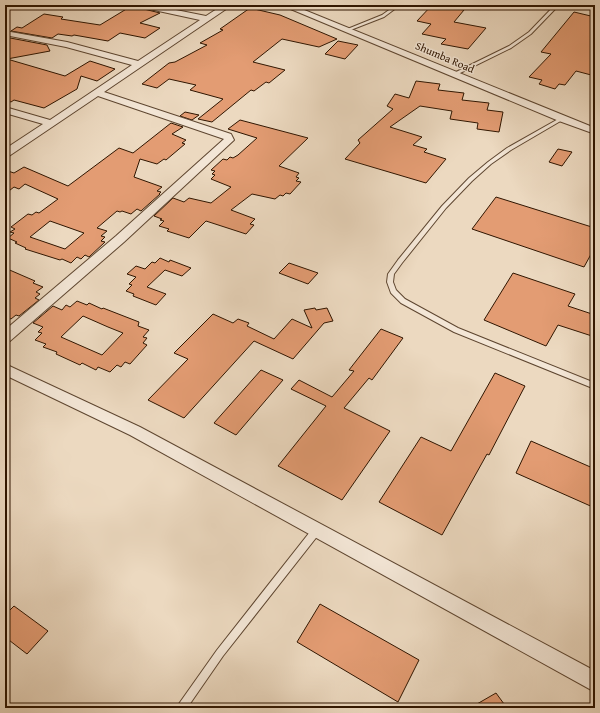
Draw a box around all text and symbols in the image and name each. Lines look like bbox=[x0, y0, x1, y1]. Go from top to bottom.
street label: Shumba Road bbox=[413, 37, 477, 77]

